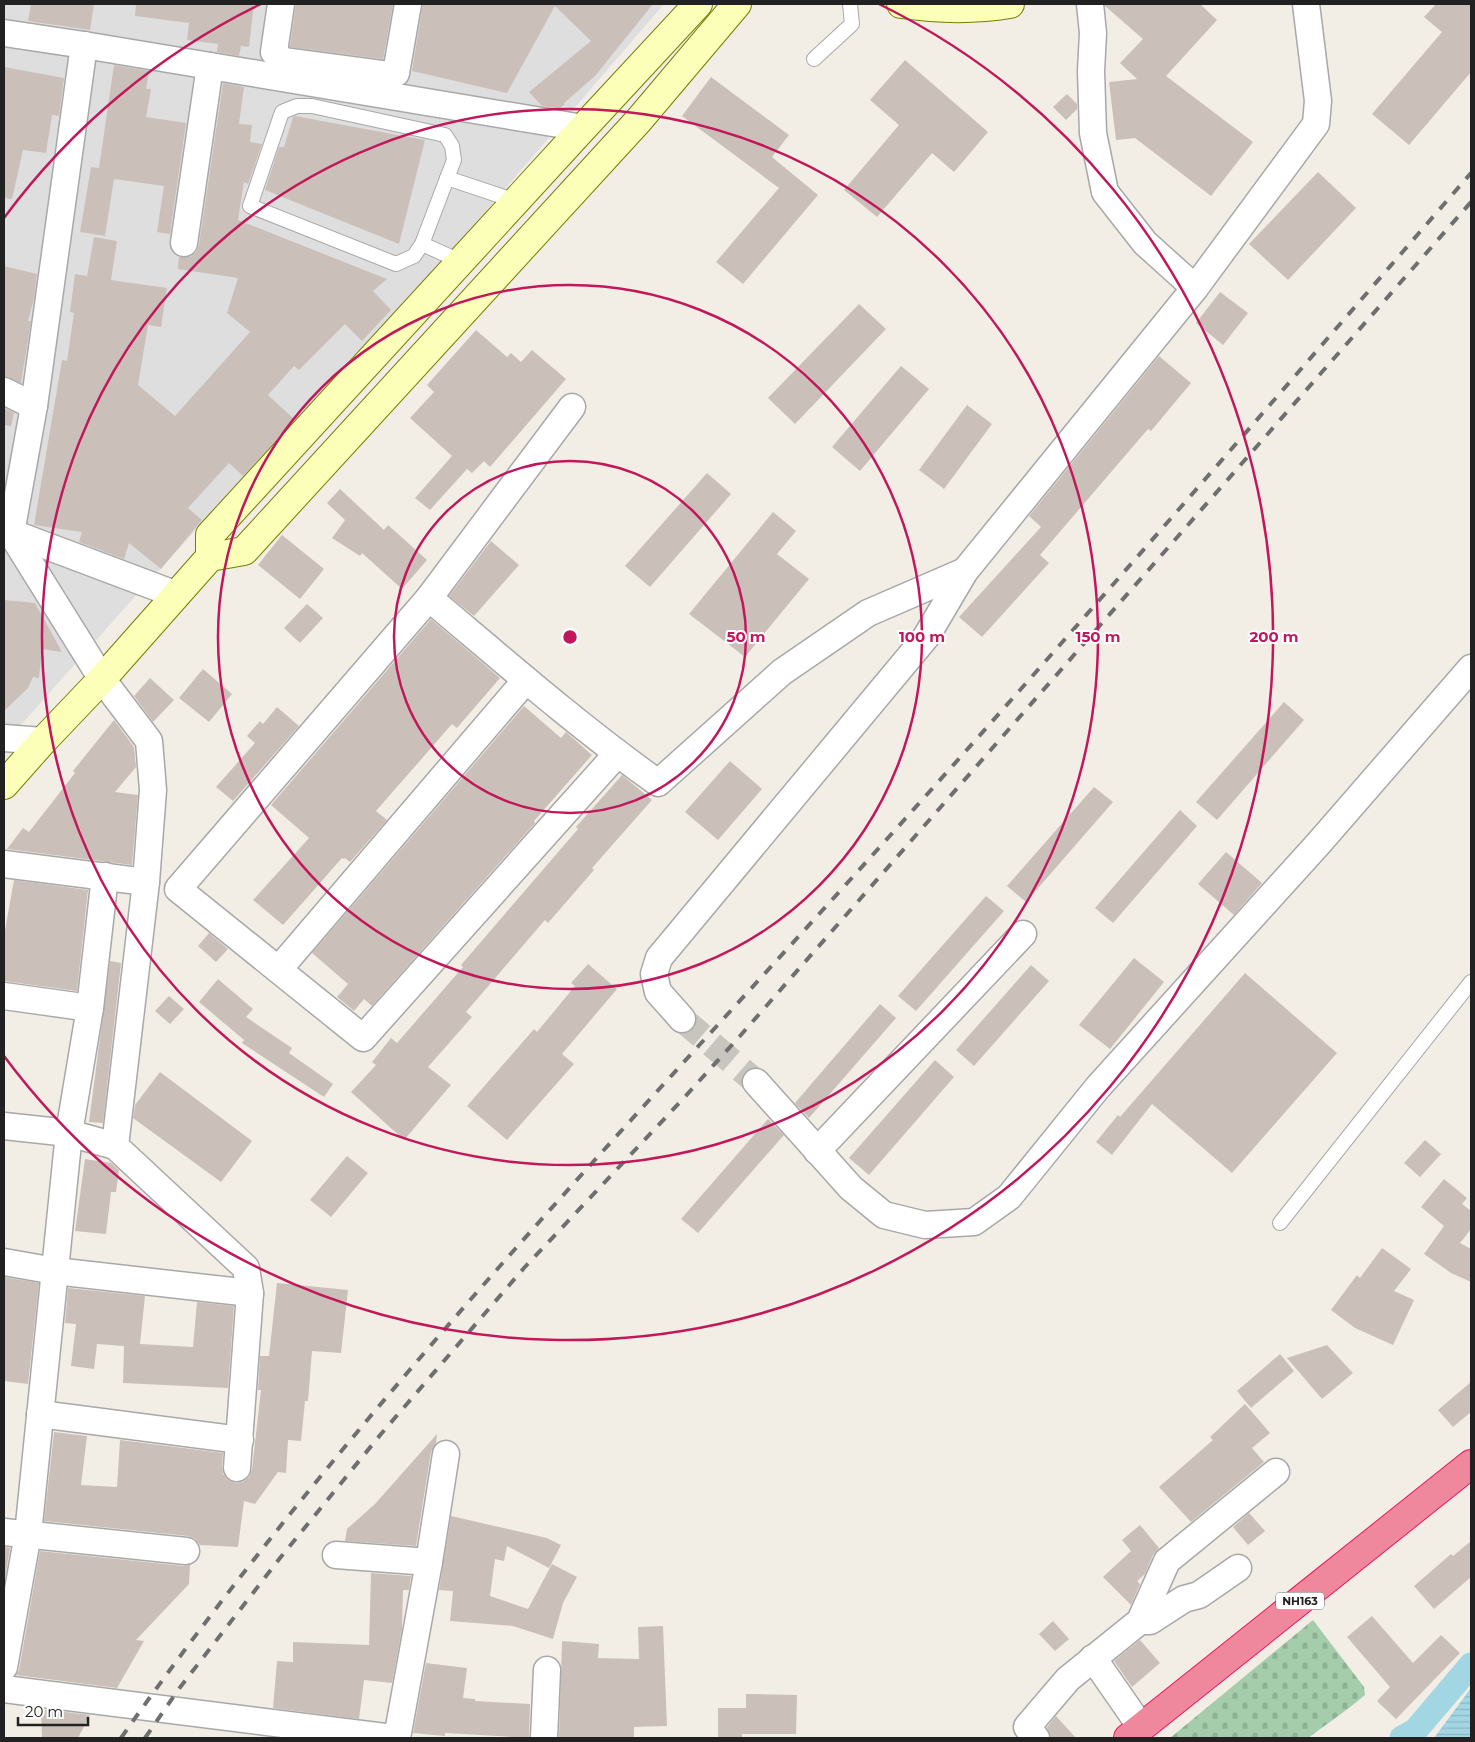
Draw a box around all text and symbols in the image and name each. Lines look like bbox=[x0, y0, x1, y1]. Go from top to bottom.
text: 50 m bbox=[726, 627, 766, 646]
text: 100 m bbox=[899, 627, 945, 646]
text: 150 m bbox=[1076, 627, 1120, 646]
text: 200 m bbox=[1249, 627, 1299, 646]
centre of rings bbox=[561, 628, 579, 646]
road number: NH163 bbox=[1276, 1592, 1324, 1610]
scale bar bbox=[18, 1694, 88, 1726]
text: 20 m bbox=[25, 1702, 63, 1721]

